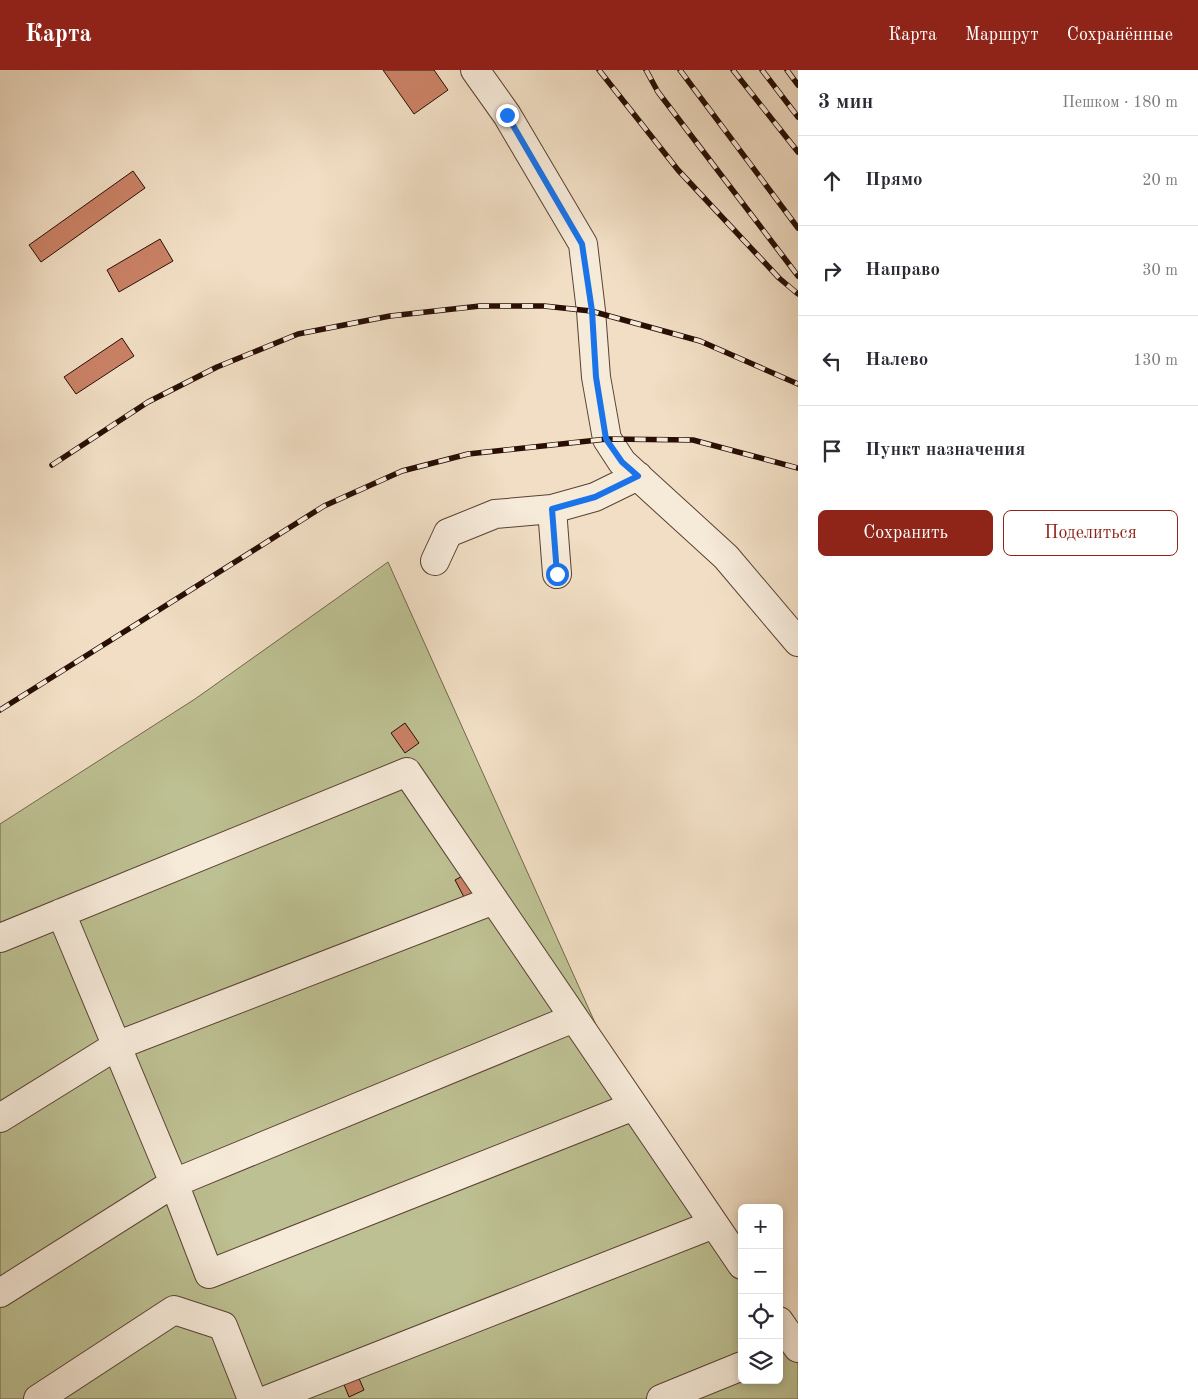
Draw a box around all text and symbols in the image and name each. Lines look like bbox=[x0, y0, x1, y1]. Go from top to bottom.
text: Карта bbox=[25, 23, 92, 47]
text: Карта bbox=[888, 26, 937, 44]
text: Маршрут bbox=[965, 26, 1039, 44]
text: Сохранённые bbox=[1067, 26, 1173, 44]
text: 3 мин bbox=[818, 92, 873, 113]
text: Пешком · 180 m bbox=[1062, 95, 1178, 111]
route end bbox=[496, 104, 519, 127]
icon: ahead bbox=[818, 167, 846, 195]
text: Прямо bbox=[865, 171, 923, 190]
text: 20 m bbox=[1142, 173, 1178, 189]
icon: right bbox=[818, 257, 846, 285]
text: Направо bbox=[865, 261, 940, 280]
text: 30 m bbox=[1142, 263, 1178, 279]
icon: left bbox=[818, 347, 846, 375]
text: Налево bbox=[865, 351, 928, 370]
text: 130 m bbox=[1133, 353, 1178, 369]
icon: arrive bbox=[818, 437, 846, 465]
text: Пункт назначения bbox=[865, 441, 1025, 460]
button: Сохранить bbox=[818, 510, 993, 556]
button: Поделиться bbox=[1003, 510, 1178, 556]
route start bbox=[546, 563, 569, 586]
map controls bbox=[738, 1204, 783, 1384]
button: + bbox=[738, 1204, 783, 1249]
button: − bbox=[738, 1249, 783, 1294]
button: locate bbox=[738, 1294, 783, 1339]
button: layers bbox=[738, 1339, 783, 1384]

